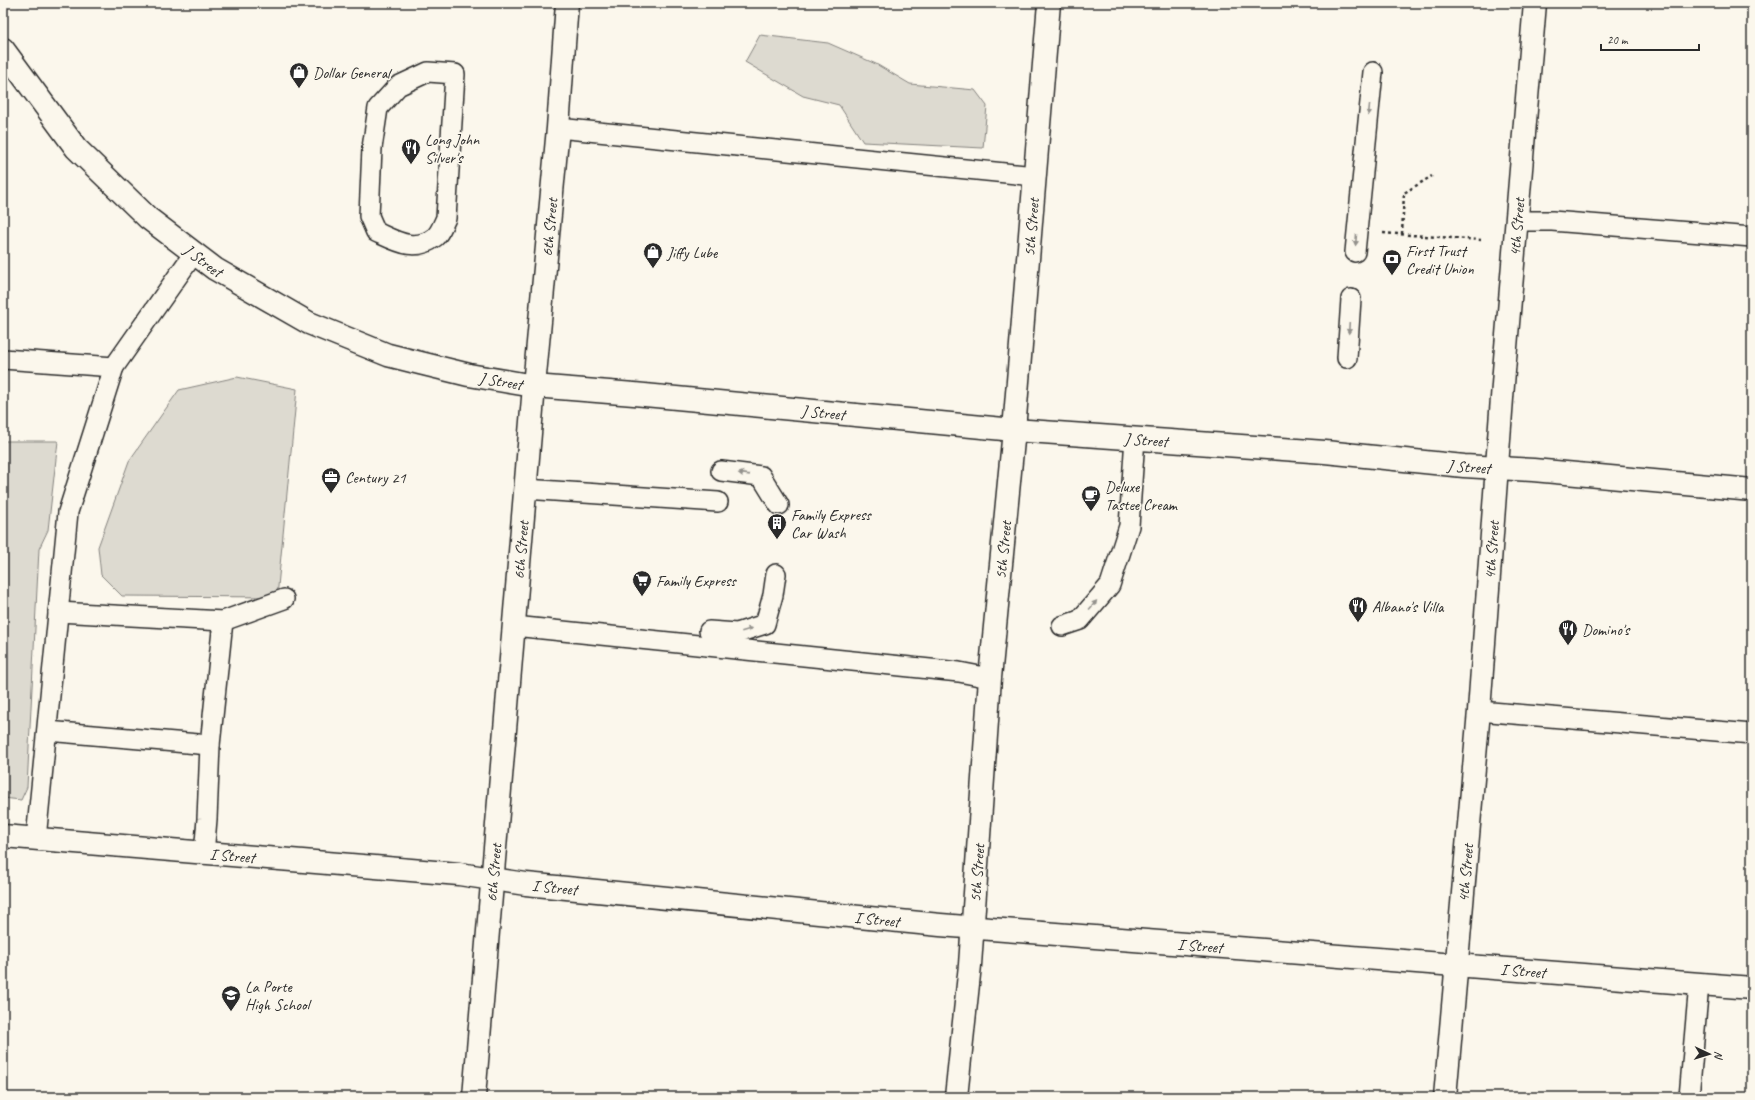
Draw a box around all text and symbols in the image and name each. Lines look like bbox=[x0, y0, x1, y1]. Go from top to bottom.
scale bar bbox=[1601, 26, 1699, 52]
text: 20 m bbox=[1607, 32, 1629, 48]
shop icon: Dollar General bbox=[288, 61, 310, 89]
place label: Dollar General bbox=[313, 63, 393, 83]
one-way arrow bbox=[1366, 104, 1372, 116]
place label: Long John Silver's bbox=[425, 130, 480, 168]
restaurant icon: Long John Silver's bbox=[400, 137, 422, 165]
street label: 4th Street bbox=[1505, 195, 1530, 257]
street label: 6th Street bbox=[537, 196, 563, 257]
street label: 5th Street bbox=[1019, 196, 1044, 257]
one-way arrow bbox=[1352, 234, 1359, 246]
street label: J Street bbox=[179, 239, 228, 283]
shop icon: Jiffy Lube bbox=[642, 241, 664, 269]
place label: First Trust Credit Union bbox=[1406, 241, 1475, 279]
place label: Jiffy Lube bbox=[666, 243, 719, 263]
bank icon: First Trust Credit Union bbox=[1381, 248, 1403, 276]
one-way arrow bbox=[1345, 322, 1352, 334]
street label: J Street bbox=[477, 368, 526, 395]
street label: J Street bbox=[800, 401, 848, 425]
street label: J Street bbox=[1123, 429, 1171, 452]
street label: J Street bbox=[1445, 455, 1494, 479]
office icon: Century 21 bbox=[320, 466, 342, 494]
place label: Century 21 bbox=[345, 468, 406, 488]
one-way arrow bbox=[738, 471, 750, 477]
place label: Deluxe Tastee Cream bbox=[1105, 477, 1179, 515]
cafe icon: Deluxe Tastee Cream bbox=[1080, 484, 1102, 512]
place label: Family Express Car Wash bbox=[791, 505, 872, 543]
building icon: Family Express Car Wash bbox=[766, 512, 788, 540]
street label: 6th Street bbox=[509, 518, 534, 580]
street label: 5th Street bbox=[991, 519, 1016, 580]
street label: 4th Street bbox=[1480, 519, 1504, 580]
supermarket icon: Family Express bbox=[631, 569, 653, 597]
place label: Family Express bbox=[656, 571, 737, 591]
restaurant icon: Albano's Villa bbox=[1347, 595, 1369, 623]
place label: Albano's Villa bbox=[1372, 597, 1445, 617]
one-way arrow bbox=[1088, 600, 1097, 609]
restaurant icon: Domino's bbox=[1557, 618, 1579, 646]
place label: Domino's bbox=[1582, 620, 1631, 640]
one-way arrow bbox=[742, 627, 754, 633]
street label: 6th Street bbox=[482, 841, 506, 903]
street label: 4th Street bbox=[1453, 841, 1478, 903]
street label: 5th Street bbox=[965, 842, 990, 903]
street label: I Street bbox=[209, 844, 258, 868]
street label: I Street bbox=[531, 876, 581, 900]
street label: I Street bbox=[853, 908, 903, 932]
street label: I Street bbox=[1177, 934, 1226, 958]
street label: I Street bbox=[1500, 960, 1549, 983]
place label: La Porte High School bbox=[245, 977, 312, 1015]
school or university icon: La Porte High School bbox=[220, 984, 242, 1012]
north arrow bbox=[1689, 1034, 1729, 1074]
text: N bbox=[1712, 1051, 1726, 1061]

